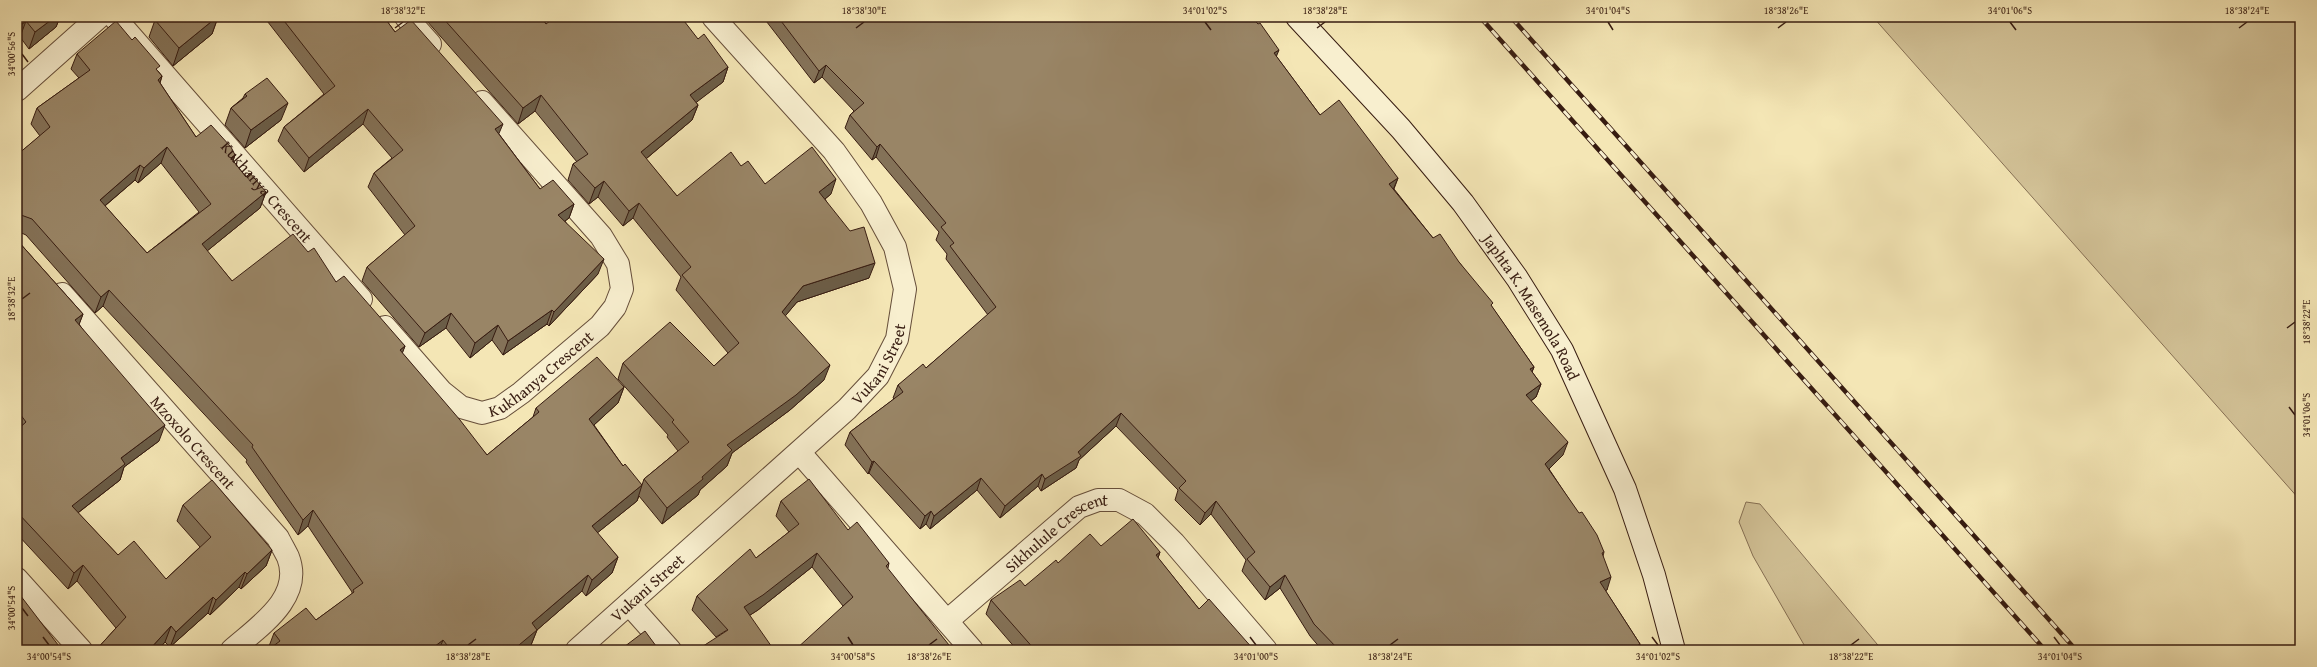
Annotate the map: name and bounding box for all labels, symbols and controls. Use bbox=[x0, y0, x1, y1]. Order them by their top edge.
text: 18°38'32"E bbox=[381, 3, 425, 18]
text: 18°38'30"E bbox=[842, 3, 886, 18]
text: 34°01'02"S bbox=[1183, 3, 1227, 18]
text: 18°38'28"E bbox=[1303, 3, 1347, 18]
text: 34°01'04"S bbox=[1586, 3, 1630, 18]
text: 18°38'26"E bbox=[1764, 3, 1808, 18]
text: 34°01'06"S bbox=[1988, 3, 2032, 18]
text: 18°38'24"E bbox=[2225, 3, 2269, 18]
text: 34°00'56"S bbox=[4, 32, 19, 76]
street label: Kukhanya Crescent bbox=[215, 135, 319, 248]
street label: Japhta K. Masemola Road bbox=[1476, 227, 1586, 384]
text: 18°38'32"E bbox=[4, 277, 19, 321]
text: 18°38'22"E bbox=[2299, 300, 2314, 344]
street label: Vukani Street bbox=[845, 322, 911, 410]
street label: Kukhanya Crescent bbox=[486, 324, 599, 423]
street label: Mzoxolo Crescent bbox=[145, 390, 242, 495]
text: 34°01'06"S bbox=[2299, 393, 2314, 437]
street label: Sikhulule Crescent bbox=[999, 487, 1108, 578]
street label: Vukani Street bbox=[605, 547, 690, 627]
text: 34°00'54"S bbox=[4, 586, 19, 630]
text: 34°00'54"S bbox=[27, 649, 71, 664]
text: 18°38'28"E bbox=[446, 649, 490, 664]
text: 34°00'58"S bbox=[831, 649, 875, 664]
text: 18°38'26"E bbox=[907, 649, 951, 664]
text: 34°01'00"S bbox=[1234, 649, 1278, 664]
text: 18°38'24"E bbox=[1368, 649, 1412, 664]
text: 34°01'02"S bbox=[1636, 649, 1680, 664]
text: 18°38'22"E bbox=[1829, 649, 1873, 664]
text: 34°01'04"S bbox=[2038, 649, 2082, 664]

